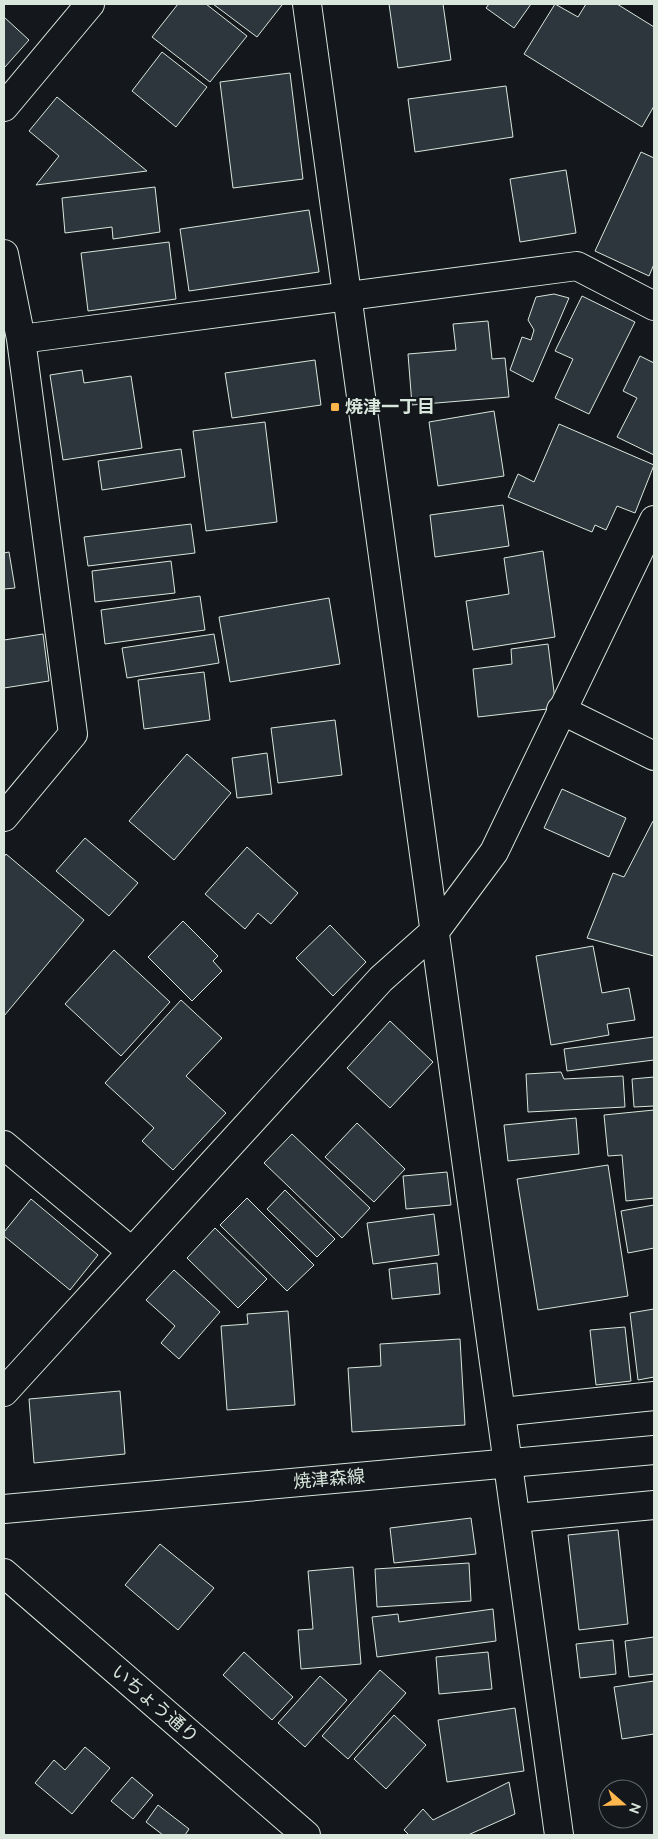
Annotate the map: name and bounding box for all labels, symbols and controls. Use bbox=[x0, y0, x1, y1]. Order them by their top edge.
place label: 焼津一丁目 bbox=[345, 396, 435, 416]
marker: 焼津一丁目 bbox=[329, 401, 341, 413]
street label: 焼津森線 bbox=[292, 1465, 366, 1491]
street label: いちょう通り bbox=[108, 1660, 203, 1746]
north arrow bbox=[598, 1779, 648, 1829]
text: N bbox=[626, 1801, 645, 1816]

